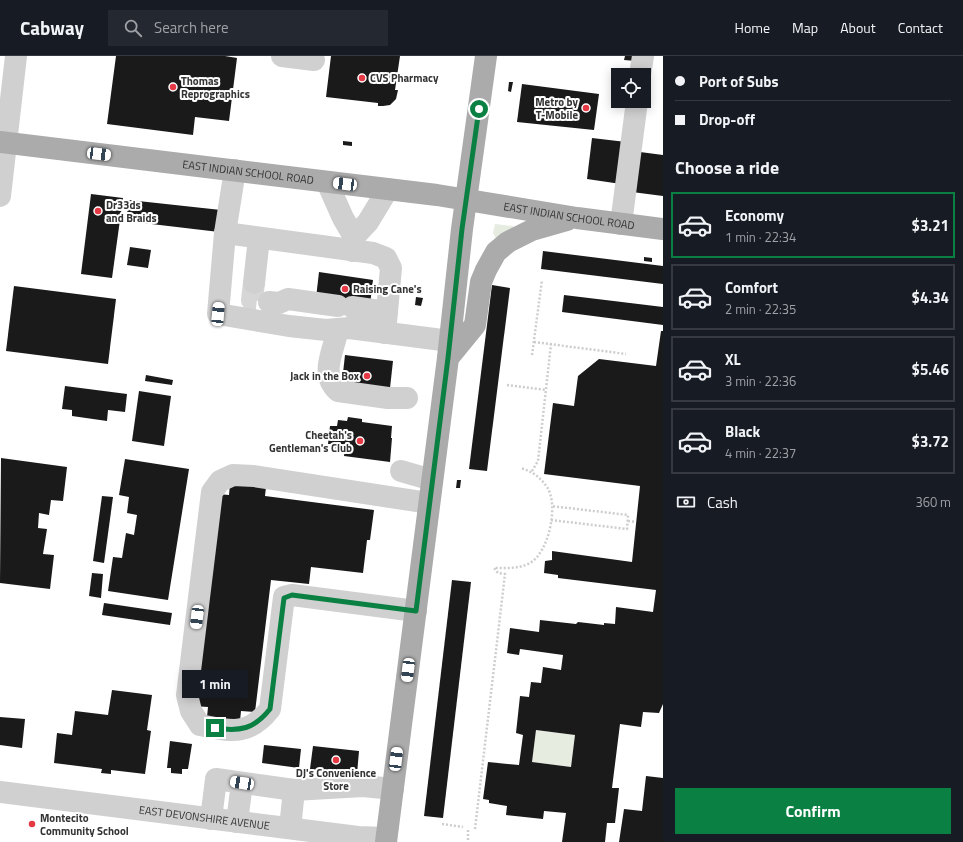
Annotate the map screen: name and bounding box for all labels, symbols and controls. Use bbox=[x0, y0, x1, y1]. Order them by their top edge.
search box bbox=[108, 10, 388, 46]
text: Cabway bbox=[20, 13, 84, 42]
text: Search here bbox=[154, 16, 229, 39]
icon: search bbox=[122, 17, 144, 39]
text: Home bbox=[735, 17, 770, 38]
text: Map bbox=[792, 17, 818, 38]
text: About bbox=[840, 17, 876, 38]
text: Contact bbox=[898, 17, 943, 38]
map controls bbox=[611, 68, 651, 108]
button: locate bbox=[611, 68, 651, 108]
place label: CVS Pharmacy bbox=[370, 70, 439, 86]
text: Port of Subs bbox=[699, 70, 779, 93]
place label: Thomas Reprographics bbox=[181, 73, 250, 102]
marker: CVS Pharmacy bbox=[357, 73, 367, 83]
marker: Thomas Reprographics bbox=[168, 82, 178, 92]
place label: Metro by T-Mobile bbox=[535, 94, 578, 123]
route start bbox=[470, 100, 488, 118]
marker: Metro by T-Mobile bbox=[581, 103, 591, 113]
text: Drop-off bbox=[699, 108, 755, 131]
car bbox=[86, 147, 112, 161]
text: Choose a ride bbox=[675, 154, 779, 181]
street label: EAST INDIAN SCHOOL ROAD bbox=[182, 156, 315, 188]
car bbox=[332, 177, 358, 191]
place label: Dr33ds and Braids bbox=[106, 197, 157, 226]
street label: EAST INDIAN SCHOOL ROAD bbox=[502, 198, 636, 233]
text: Economy bbox=[725, 204, 784, 227]
marker: Dr33ds and Braids bbox=[93, 206, 103, 216]
icon: car bbox=[677, 207, 713, 243]
text: $3.21 bbox=[912, 214, 949, 237]
text: 1 min · 22:34 bbox=[725, 227, 796, 247]
text: Comfort bbox=[725, 276, 778, 299]
icon: car bbox=[677, 279, 713, 315]
place label: Raising Cane's bbox=[353, 281, 422, 297]
marker: Raising Cane's bbox=[340, 284, 350, 294]
text: $4.34 bbox=[912, 286, 949, 309]
text: 2 min · 22:35 bbox=[725, 299, 796, 319]
car bbox=[211, 302, 225, 326]
text: XL bbox=[725, 348, 741, 371]
icon: car bbox=[677, 351, 713, 387]
text: $5.46 bbox=[912, 358, 949, 381]
place label: Jack in the Box bbox=[290, 368, 360, 384]
marker: Jack in the Box bbox=[362, 371, 372, 381]
text: 3 min · 22:36 bbox=[725, 371, 796, 391]
text: Black bbox=[725, 420, 760, 443]
icon: car bbox=[677, 423, 713, 459]
place label: Cheetah's Gentleman's Club bbox=[269, 427, 352, 456]
text: $3.72 bbox=[912, 430, 949, 453]
marker: Cheetah's Gentleman's Club bbox=[355, 436, 365, 446]
text: 4 min · 22:37 bbox=[725, 443, 796, 463]
icon: cash bbox=[675, 491, 697, 513]
text: Cash bbox=[707, 491, 738, 514]
text: 360 m bbox=[915, 492, 951, 512]
car bbox=[190, 604, 204, 630]
car bbox=[401, 657, 415, 683]
callout: 1 min bbox=[182, 670, 248, 698]
text: 1 min bbox=[199, 674, 231, 694]
route end bbox=[206, 719, 224, 737]
car bbox=[389, 746, 403, 772]
marker: DJ's Convenience Store bbox=[331, 755, 341, 765]
place label: DJ's Convenience Store bbox=[296, 765, 377, 794]
car bbox=[229, 775, 255, 791]
button: Confirm bbox=[675, 788, 951, 834]
street label: EAST DEVONSHIRE AVENUE bbox=[138, 802, 271, 834]
place label: Montecito Community School bbox=[40, 810, 129, 839]
marker: Montecito Community School bbox=[27, 819, 37, 829]

